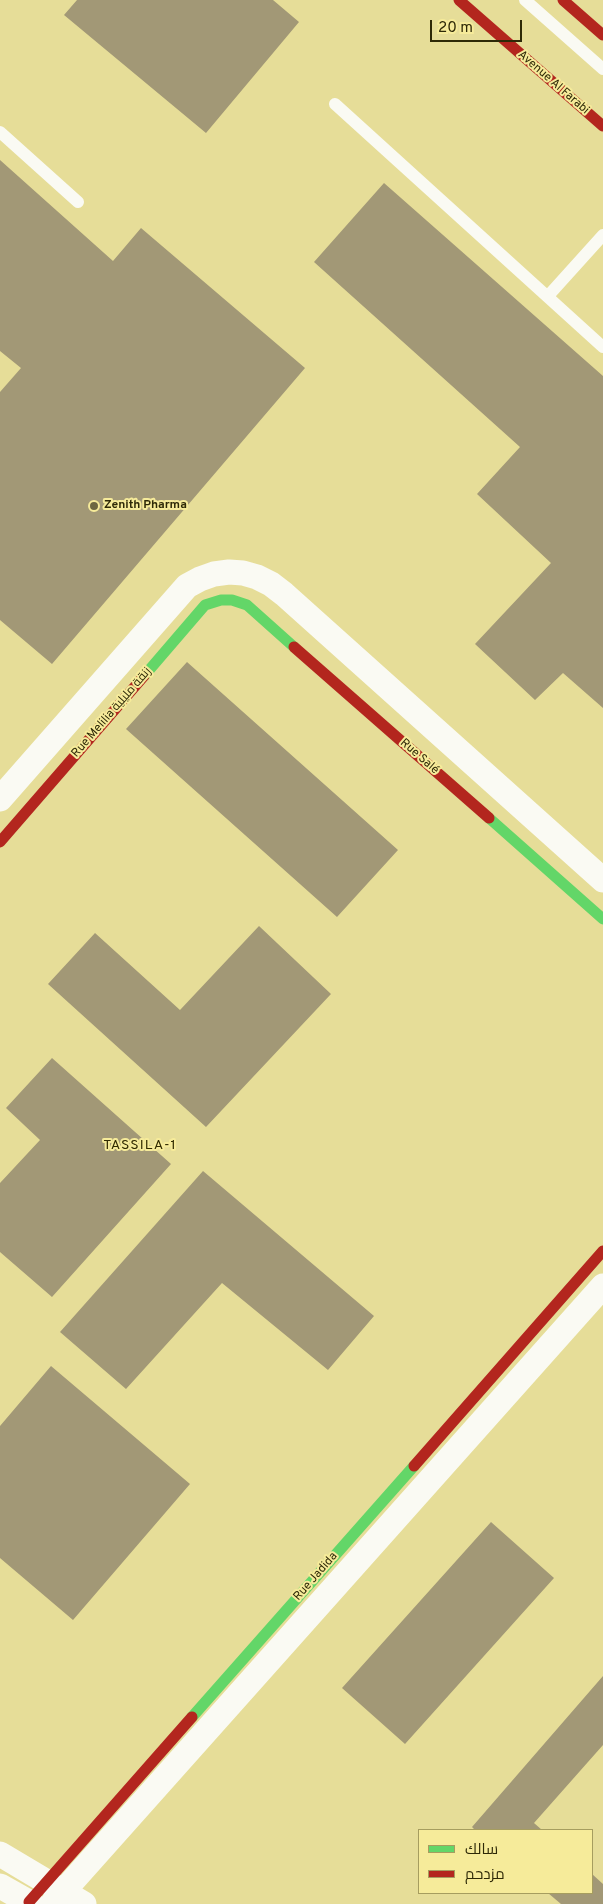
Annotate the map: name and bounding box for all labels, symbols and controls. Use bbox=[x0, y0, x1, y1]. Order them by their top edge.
scale bar bbox=[433, 10, 526, 42]
text: 20 m bbox=[438, 19, 473, 38]
street label: Avenue Al Farabi bbox=[514, 48, 592, 118]
place label: Zenith Pharma bbox=[104, 499, 187, 513]
marker: Zenith Pharma bbox=[88, 500, 100, 512]
street label: Rue Melilia زنقة مليلية bbox=[69, 665, 155, 761]
street label: Rue Salé bbox=[397, 736, 441, 778]
district label: TASSILA-1 bbox=[102, 1138, 178, 1154]
street label: Rue Jadida bbox=[291, 1550, 341, 1604]
legend bbox=[418, 1829, 593, 1894]
text: سالك bbox=[465, 1841, 498, 1860]
text: مزدحم bbox=[465, 1866, 505, 1885]

